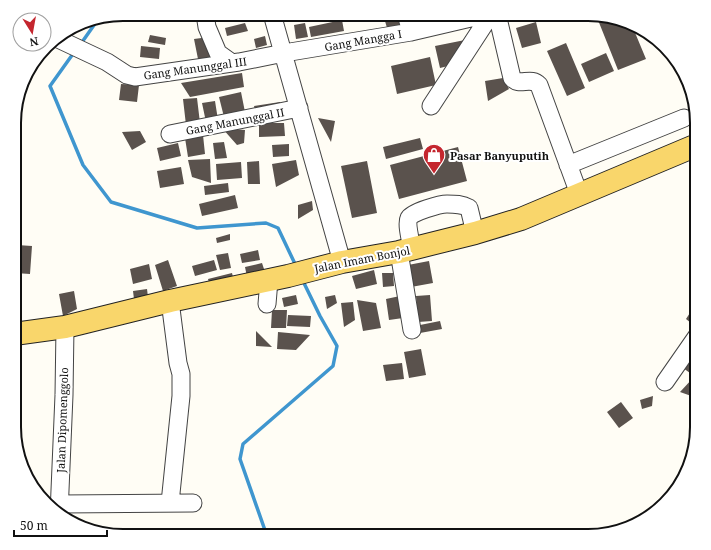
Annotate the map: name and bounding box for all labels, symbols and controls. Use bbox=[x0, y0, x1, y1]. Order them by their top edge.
north arrow bbox=[12, 12, 52, 52]
street label: Gang Mangga I bbox=[323, 26, 403, 54]
text: N bbox=[28, 34, 40, 51]
street label: Gang Manunggal III bbox=[142, 53, 248, 83]
street label: Gang Manunggal II bbox=[184, 104, 286, 138]
shop icon: Pasar Banyuputih bbox=[421, 142, 447, 175]
place label: Pasar Banyuputih bbox=[450, 148, 550, 163]
street label: Jalan Imam Bonjol bbox=[312, 242, 412, 276]
street label: Jalan Dipomenggolo bbox=[53, 367, 71, 474]
scale bar bbox=[14, 512, 107, 538]
text: 50 m bbox=[20, 517, 48, 534]

